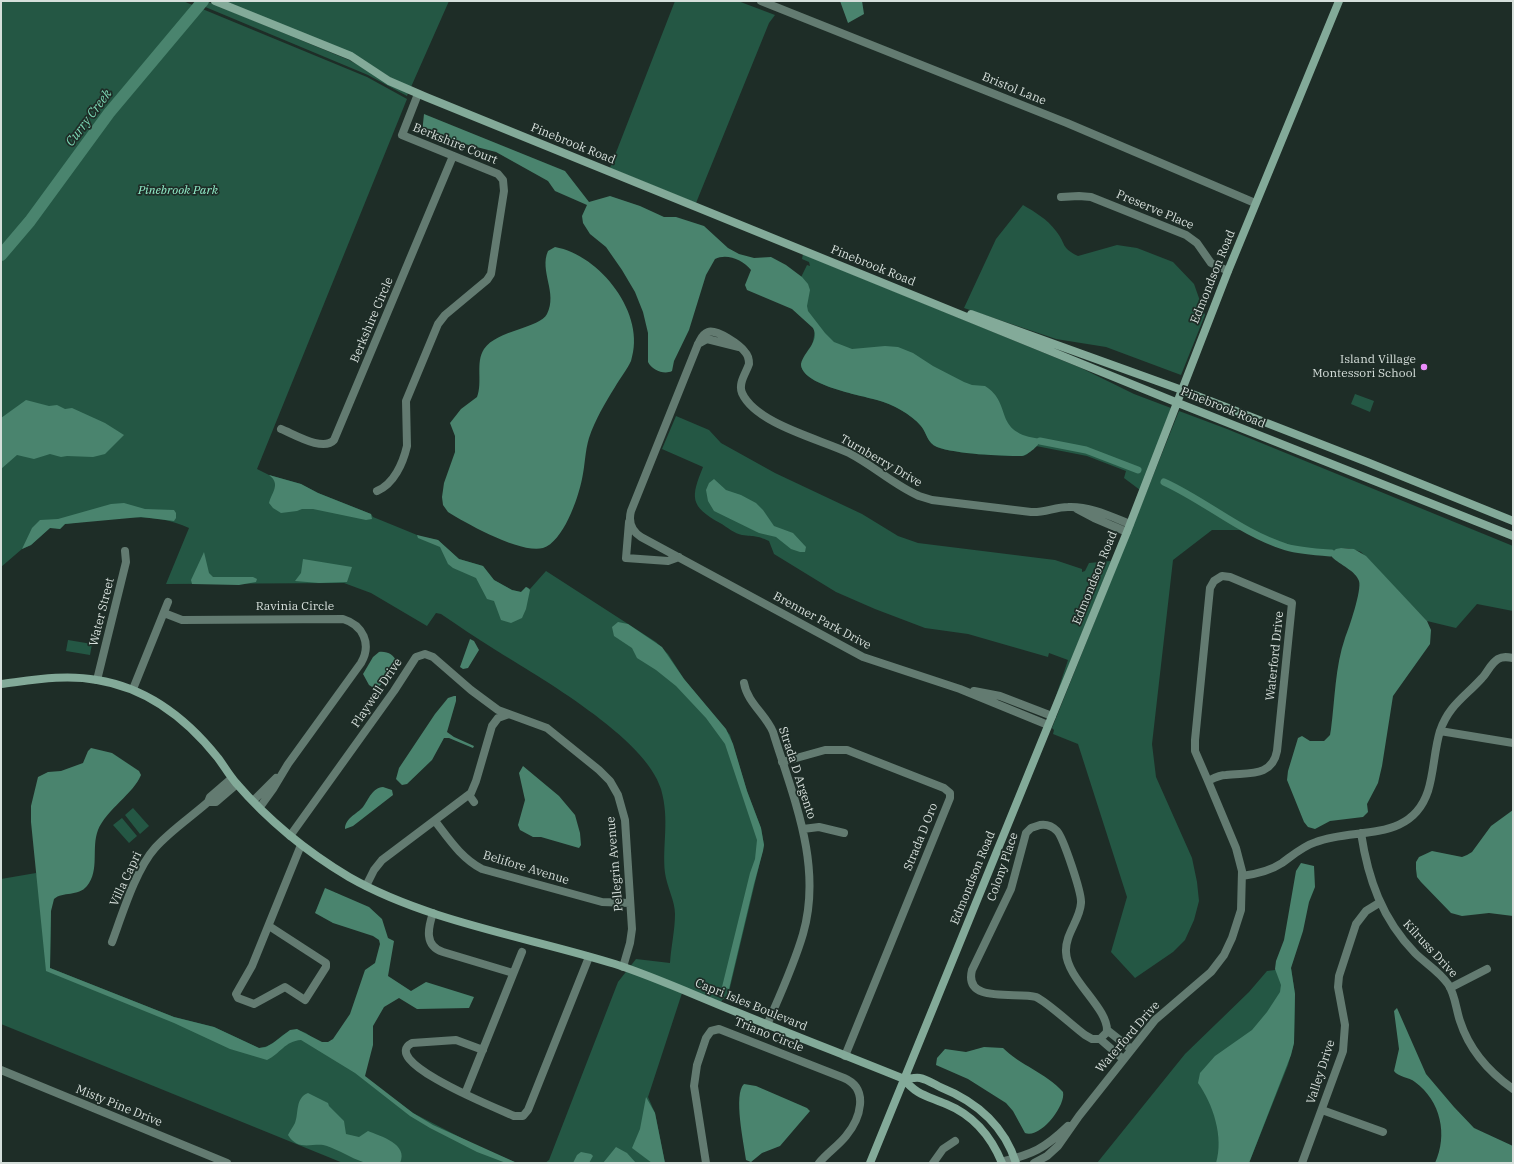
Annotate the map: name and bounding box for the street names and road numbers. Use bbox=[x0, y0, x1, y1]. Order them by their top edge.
street label: Bristol Lane bbox=[980, 70, 1048, 108]
street label: Berkshire Court bbox=[411, 120, 499, 168]
street label: Pinebrook Road bbox=[529, 120, 617, 168]
street label: Preserve Place bbox=[1114, 187, 1196, 233]
street label: Edmondson Road bbox=[1188, 228, 1238, 326]
street label: Pinebrook Road bbox=[829, 242, 917, 290]
street label: Berkshire Circle bbox=[347, 275, 397, 365]
street label: Pinebrook Road bbox=[1179, 384, 1267, 432]
street label: Turnberry Drive bbox=[837, 432, 925, 490]
street label: Edmondson Road bbox=[1070, 529, 1120, 627]
street label: Water Street bbox=[87, 576, 117, 648]
street label: Brenner Park Drive bbox=[771, 589, 873, 653]
street label: Ravinia Circle bbox=[256, 600, 334, 614]
street label: Waterford Drive bbox=[1263, 611, 1287, 701]
street label: Playwell Drive bbox=[349, 656, 405, 730]
street label: Strada D Argento bbox=[775, 725, 819, 821]
street label: Strada D Oro bbox=[901, 801, 941, 873]
street label: Pellegrin Avenue bbox=[604, 816, 626, 912]
street label: Edmondson Road bbox=[948, 829, 998, 927]
street label: Colony Place bbox=[985, 831, 1021, 903]
street label: Belifore Avenue bbox=[481, 848, 571, 888]
street label: Villa Capri bbox=[107, 849, 145, 909]
street label: Kilruss Drive bbox=[1400, 917, 1460, 981]
street label: Capri Isles Boulevard bbox=[693, 976, 809, 1034]
street label: Waterford Drive bbox=[1093, 998, 1163, 1076]
street label: Triano Circle bbox=[732, 1015, 806, 1055]
street label: Valley Drive bbox=[1304, 1038, 1338, 1106]
street label: Misty Pine Drive bbox=[74, 1082, 164, 1130]

